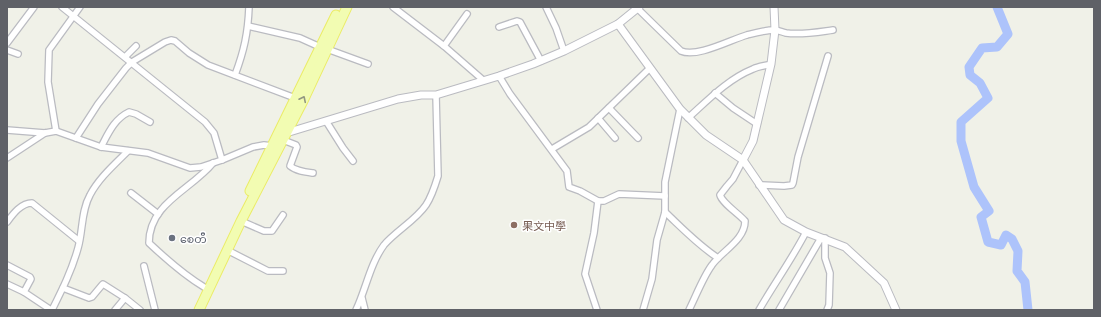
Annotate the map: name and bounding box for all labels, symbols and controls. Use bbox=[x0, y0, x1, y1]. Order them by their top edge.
one-way arrow bbox=[298, 96, 306, 104]
place label: 果文中學 bbox=[522, 219, 566, 232]
marker: 果文中學 bbox=[509, 220, 519, 230]
place label: စေတီ bbox=[180, 232, 207, 245]
marker: စေတီ bbox=[167, 233, 177, 243]

